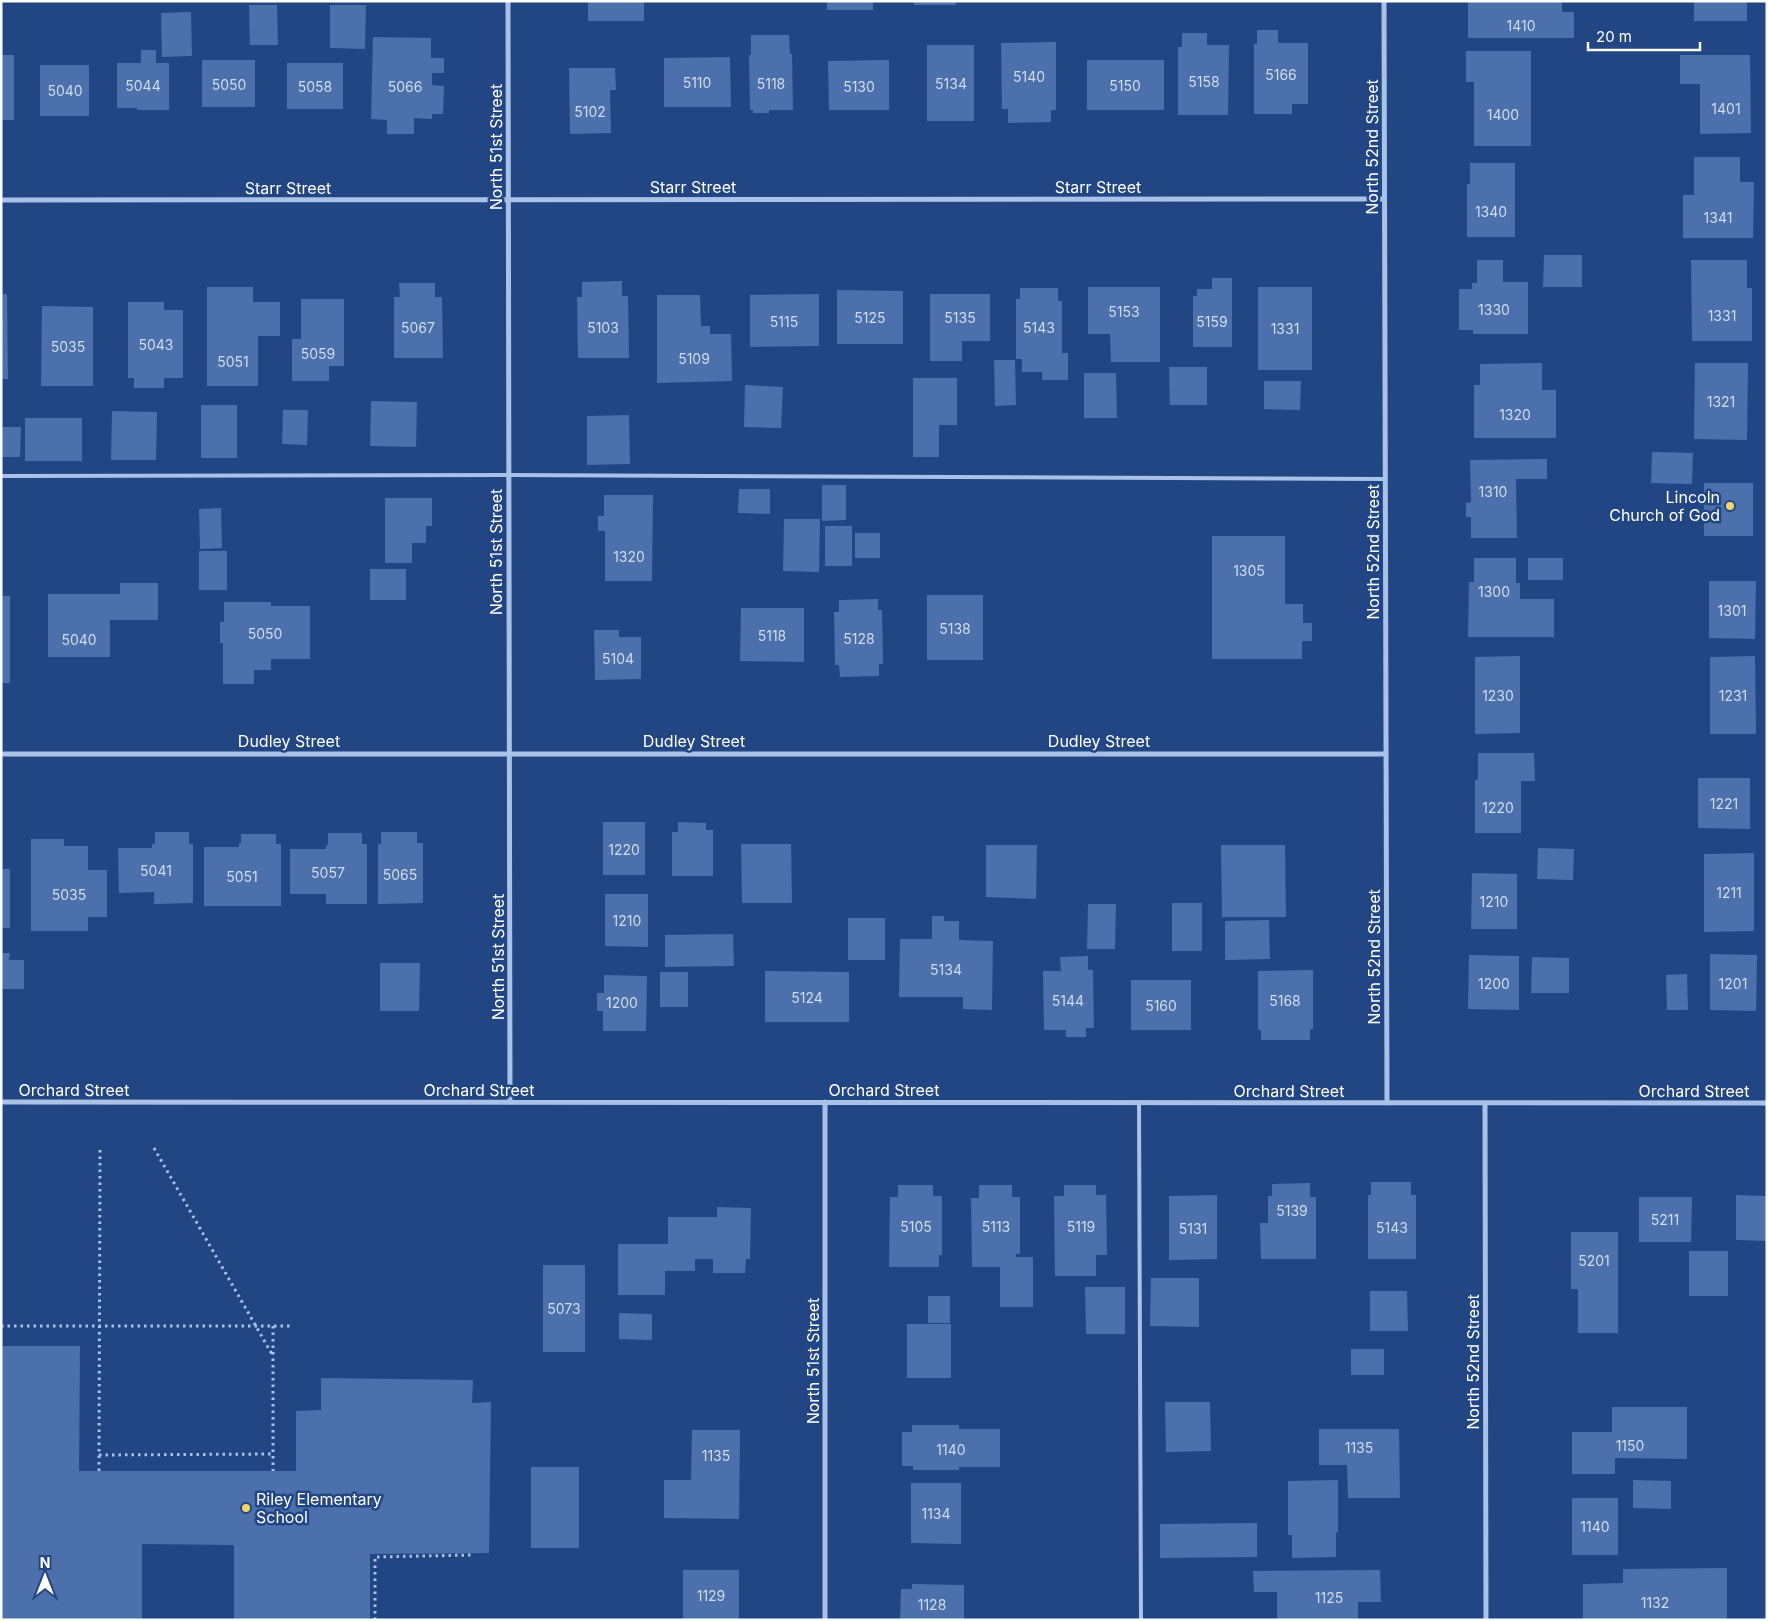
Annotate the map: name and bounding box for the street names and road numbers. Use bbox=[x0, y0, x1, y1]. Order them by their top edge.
street label: North 52nd Street bbox=[1362, 79, 1382, 215]
street label: North 51st Street bbox=[486, 84, 506, 210]
street label: Starr Street bbox=[650, 177, 736, 197]
street label: Starr Street bbox=[1055, 177, 1141, 197]
street label: Starr Street bbox=[245, 178, 331, 198]
street label: North 52nd Street bbox=[1363, 484, 1383, 620]
street label: North 51st Street bbox=[486, 489, 506, 615]
street label: Dudley Street bbox=[238, 731, 340, 751]
street label: Dudley Street bbox=[643, 731, 745, 751]
street label: Dudley Street bbox=[1048, 731, 1150, 751]
street label: North 52nd Street bbox=[1364, 889, 1384, 1025]
street label: North 51st Street bbox=[488, 894, 508, 1020]
street label: Orchard Street bbox=[19, 1080, 129, 1100]
street label: Orchard Street bbox=[424, 1080, 534, 1100]
street label: Orchard Street bbox=[829, 1080, 939, 1100]
street label: Orchard Street bbox=[1234, 1081, 1344, 1101]
street label: Orchard Street bbox=[1639, 1081, 1749, 1101]
street label: North 52nd Street bbox=[1463, 1294, 1483, 1430]
street label: North 51st Street bbox=[803, 1298, 823, 1424]

